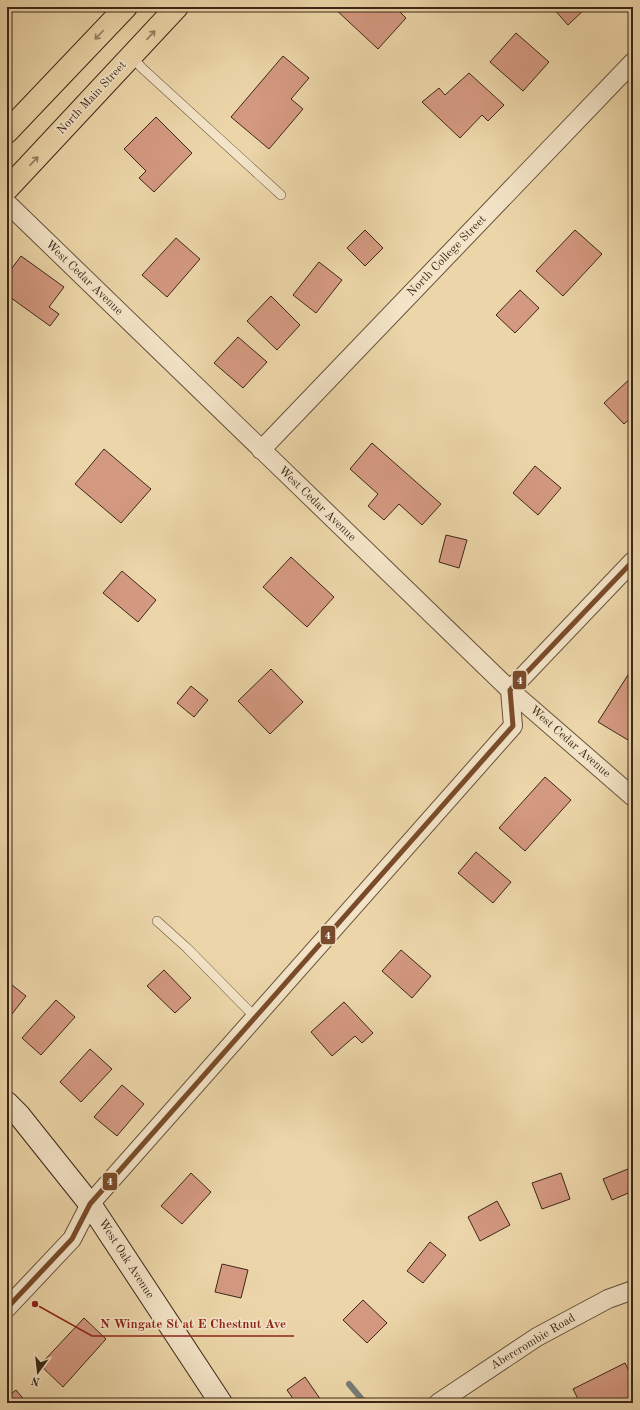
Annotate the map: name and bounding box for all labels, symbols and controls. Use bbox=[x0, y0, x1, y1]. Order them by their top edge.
one-way arrow bbox=[94, 30, 104, 40]
one-way arrow bbox=[146, 30, 156, 40]
street label: North Main Street bbox=[55, 59, 129, 137]
one-way arrow bbox=[29, 156, 38, 166]
street label: North College Street bbox=[405, 213, 489, 299]
street label: West Cedar Avenue bbox=[43, 238, 125, 318]
street label: West Cedar Avenue bbox=[276, 464, 358, 544]
line badge: 4 bbox=[512, 670, 527, 690]
text: 4 bbox=[517, 676, 523, 687]
street label: West Cedar Avenue bbox=[528, 704, 613, 780]
line badge: 4 bbox=[320, 925, 336, 945]
text: 4 bbox=[325, 931, 331, 942]
line badge: 4 bbox=[102, 1172, 118, 1191]
text: 4 bbox=[107, 1177, 113, 1188]
street label: West Oak Avenue bbox=[96, 1217, 156, 1301]
callout: N Wingate St at E Chestnut Ave bbox=[92, 1311, 294, 1336]
street label: Abercrombie Road bbox=[489, 1312, 577, 1372]
text: N Wingate St at E Chestnut Ave bbox=[100, 1318, 286, 1331]
north arrow bbox=[18, 1352, 58, 1392]
text: N bbox=[30, 1374, 41, 1387]

